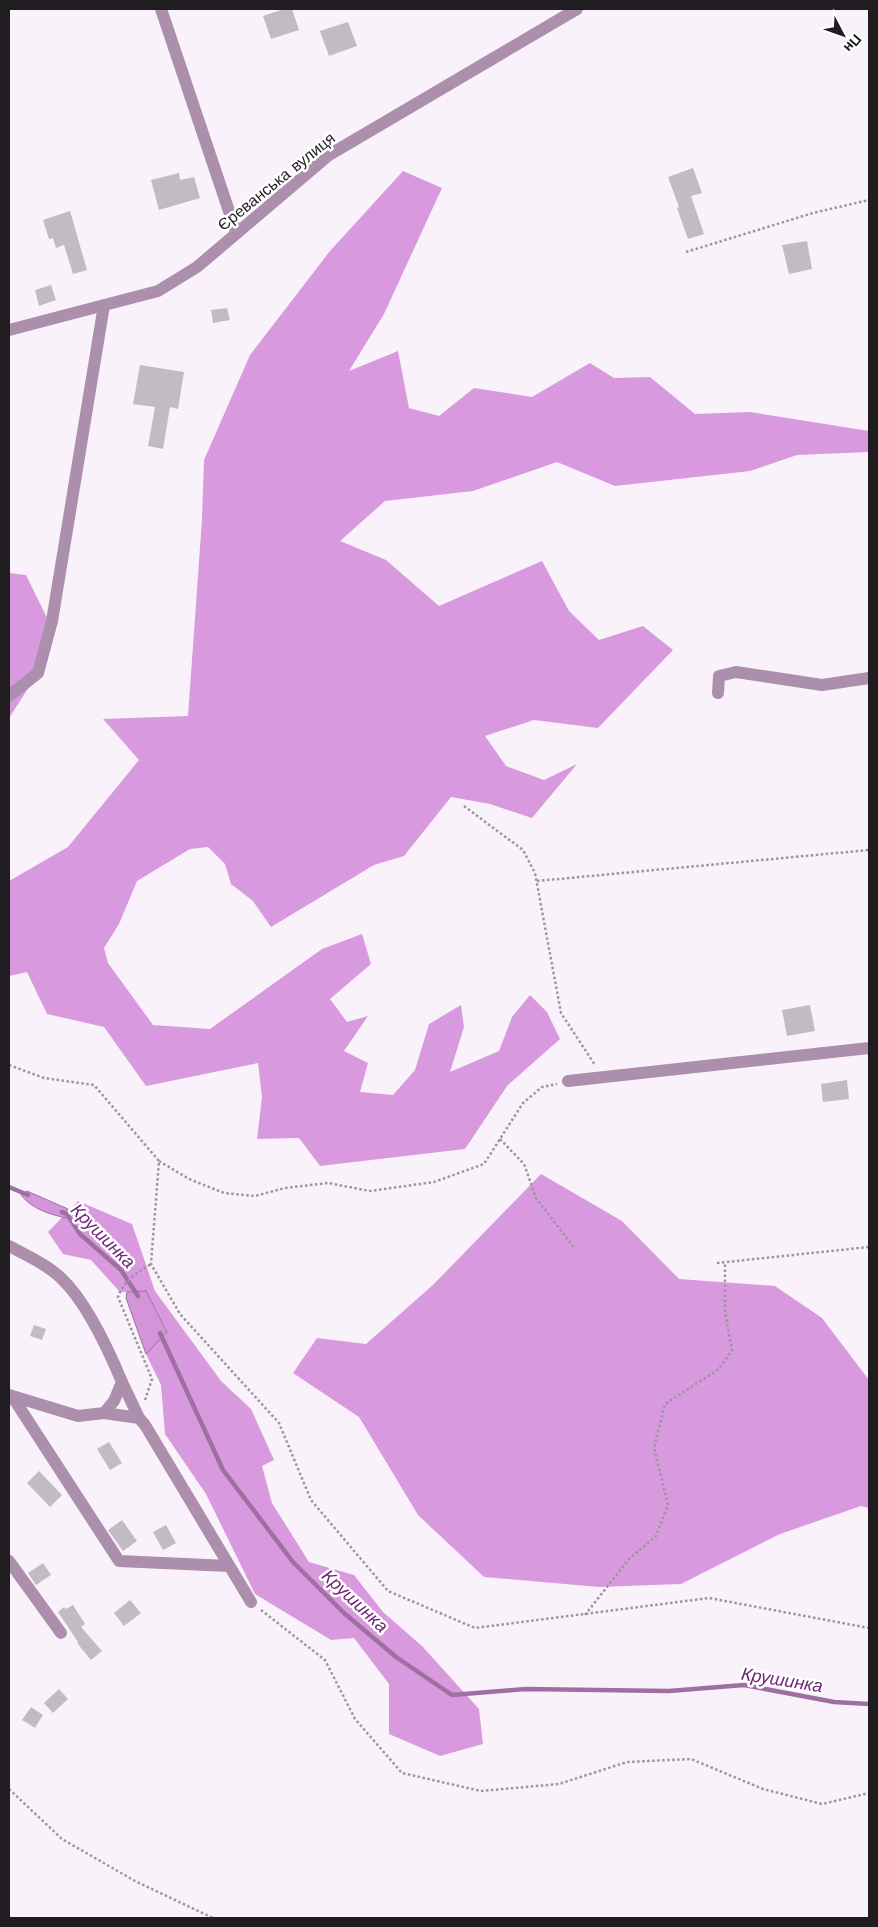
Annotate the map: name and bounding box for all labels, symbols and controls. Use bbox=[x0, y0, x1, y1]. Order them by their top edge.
north arrow bbox=[818, 10, 868, 60]
text: Пн bbox=[841, 31, 865, 56]
street label: Єреванська вулиця bbox=[214, 128, 339, 234]
water label: Крушинка bbox=[67, 1199, 140, 1272]
water label: Крушинка bbox=[318, 1565, 393, 1636]
water label: Крушинка bbox=[740, 1663, 824, 1696]

